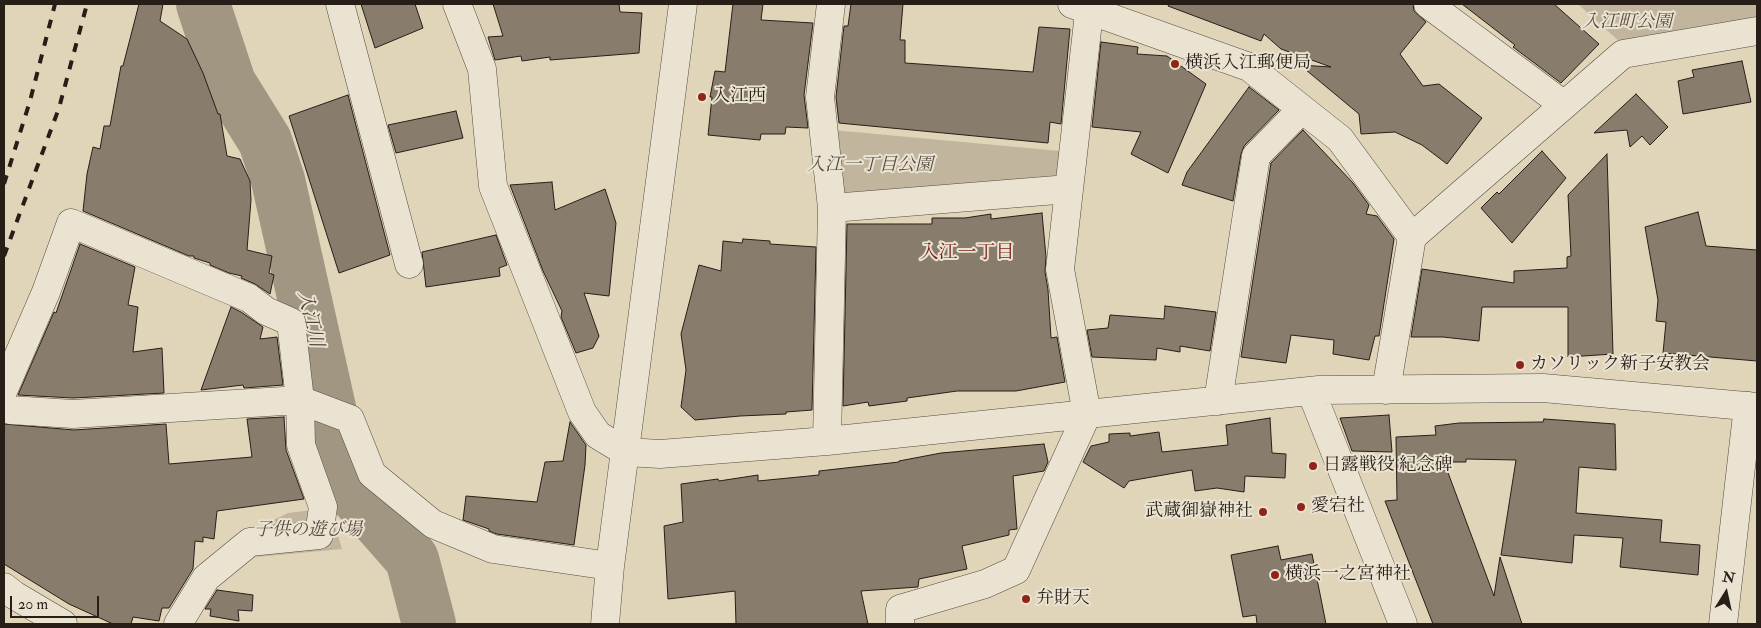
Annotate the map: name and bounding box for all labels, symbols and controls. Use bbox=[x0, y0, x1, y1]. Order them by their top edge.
park label: 入江町公園 bbox=[1582, 12, 1672, 34]
place label: 横浜入江郵便局 bbox=[1185, 53, 1311, 75]
marker: 横浜入江郵便局 bbox=[1169, 58, 1181, 70]
place label: 入江西 bbox=[712, 86, 766, 108]
marker: 入江西 bbox=[696, 91, 708, 103]
park label: 入江一丁目公園 bbox=[807, 155, 933, 177]
district label: 入江一丁目 bbox=[920, 243, 1014, 265]
water label: 入江川 bbox=[291, 289, 327, 349]
place label: カソリック新子安教会 bbox=[1530, 354, 1710, 376]
marker: カソリック新子安教会 bbox=[1514, 359, 1526, 371]
place label: 日露戦役 紀念碑 bbox=[1323, 455, 1453, 477]
marker: 日露戦役 紀念碑 bbox=[1307, 460, 1319, 472]
place label: 愛宕社 bbox=[1311, 496, 1365, 518]
place label: 武蔵御嶽神社 bbox=[1145, 501, 1253, 523]
marker: 愛宕社 bbox=[1295, 501, 1307, 513]
marker: 武蔵御嶽神社 bbox=[1257, 506, 1269, 518]
park label: 子供の遊び場 bbox=[254, 520, 362, 542]
place label: 横浜一之宮神社 bbox=[1285, 564, 1411, 586]
north arrow bbox=[1701, 568, 1751, 618]
text: N bbox=[1721, 568, 1736, 587]
marker: 横浜一之宮神社 bbox=[1269, 569, 1281, 581]
scale bar bbox=[12, 586, 101, 618]
place label: 弁財天 bbox=[1036, 588, 1090, 610]
marker: 弁財天 bbox=[1020, 593, 1032, 605]
text: 20 m bbox=[18, 595, 48, 614]

